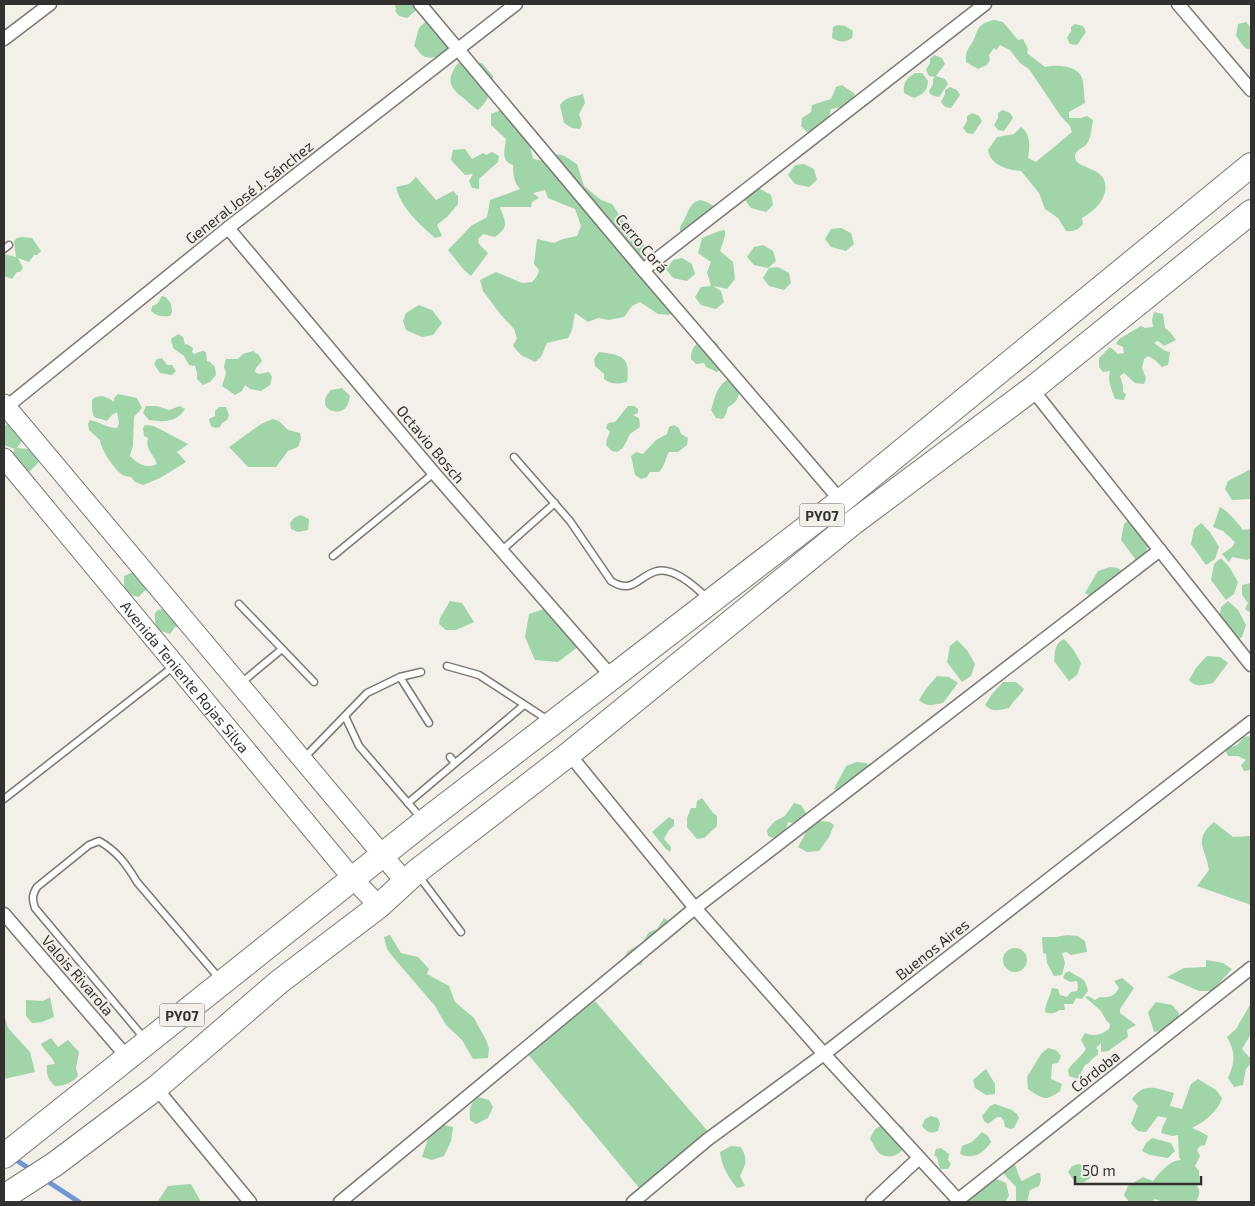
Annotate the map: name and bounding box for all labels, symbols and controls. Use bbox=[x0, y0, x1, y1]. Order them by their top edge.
street label: General José J. Sánchez bbox=[182, 137, 316, 247]
street label: Cerro Corá bbox=[612, 210, 672, 276]
street label: Octavio Bosch bbox=[393, 401, 469, 487]
road number: PY07 bbox=[800, 504, 844, 526]
street label: Avenida Teniente Rojas Silva bbox=[117, 597, 253, 756]
street label: Buenos Aires bbox=[892, 915, 972, 983]
street label: Valois Rivarola bbox=[38, 931, 118, 1019]
road number: PY07 bbox=[160, 1004, 204, 1026]
street label: Córdoba bbox=[1067, 1046, 1123, 1096]
scale bar bbox=[1075, 1154, 1201, 1186]
text: 50 m bbox=[1082, 1161, 1116, 1179]

